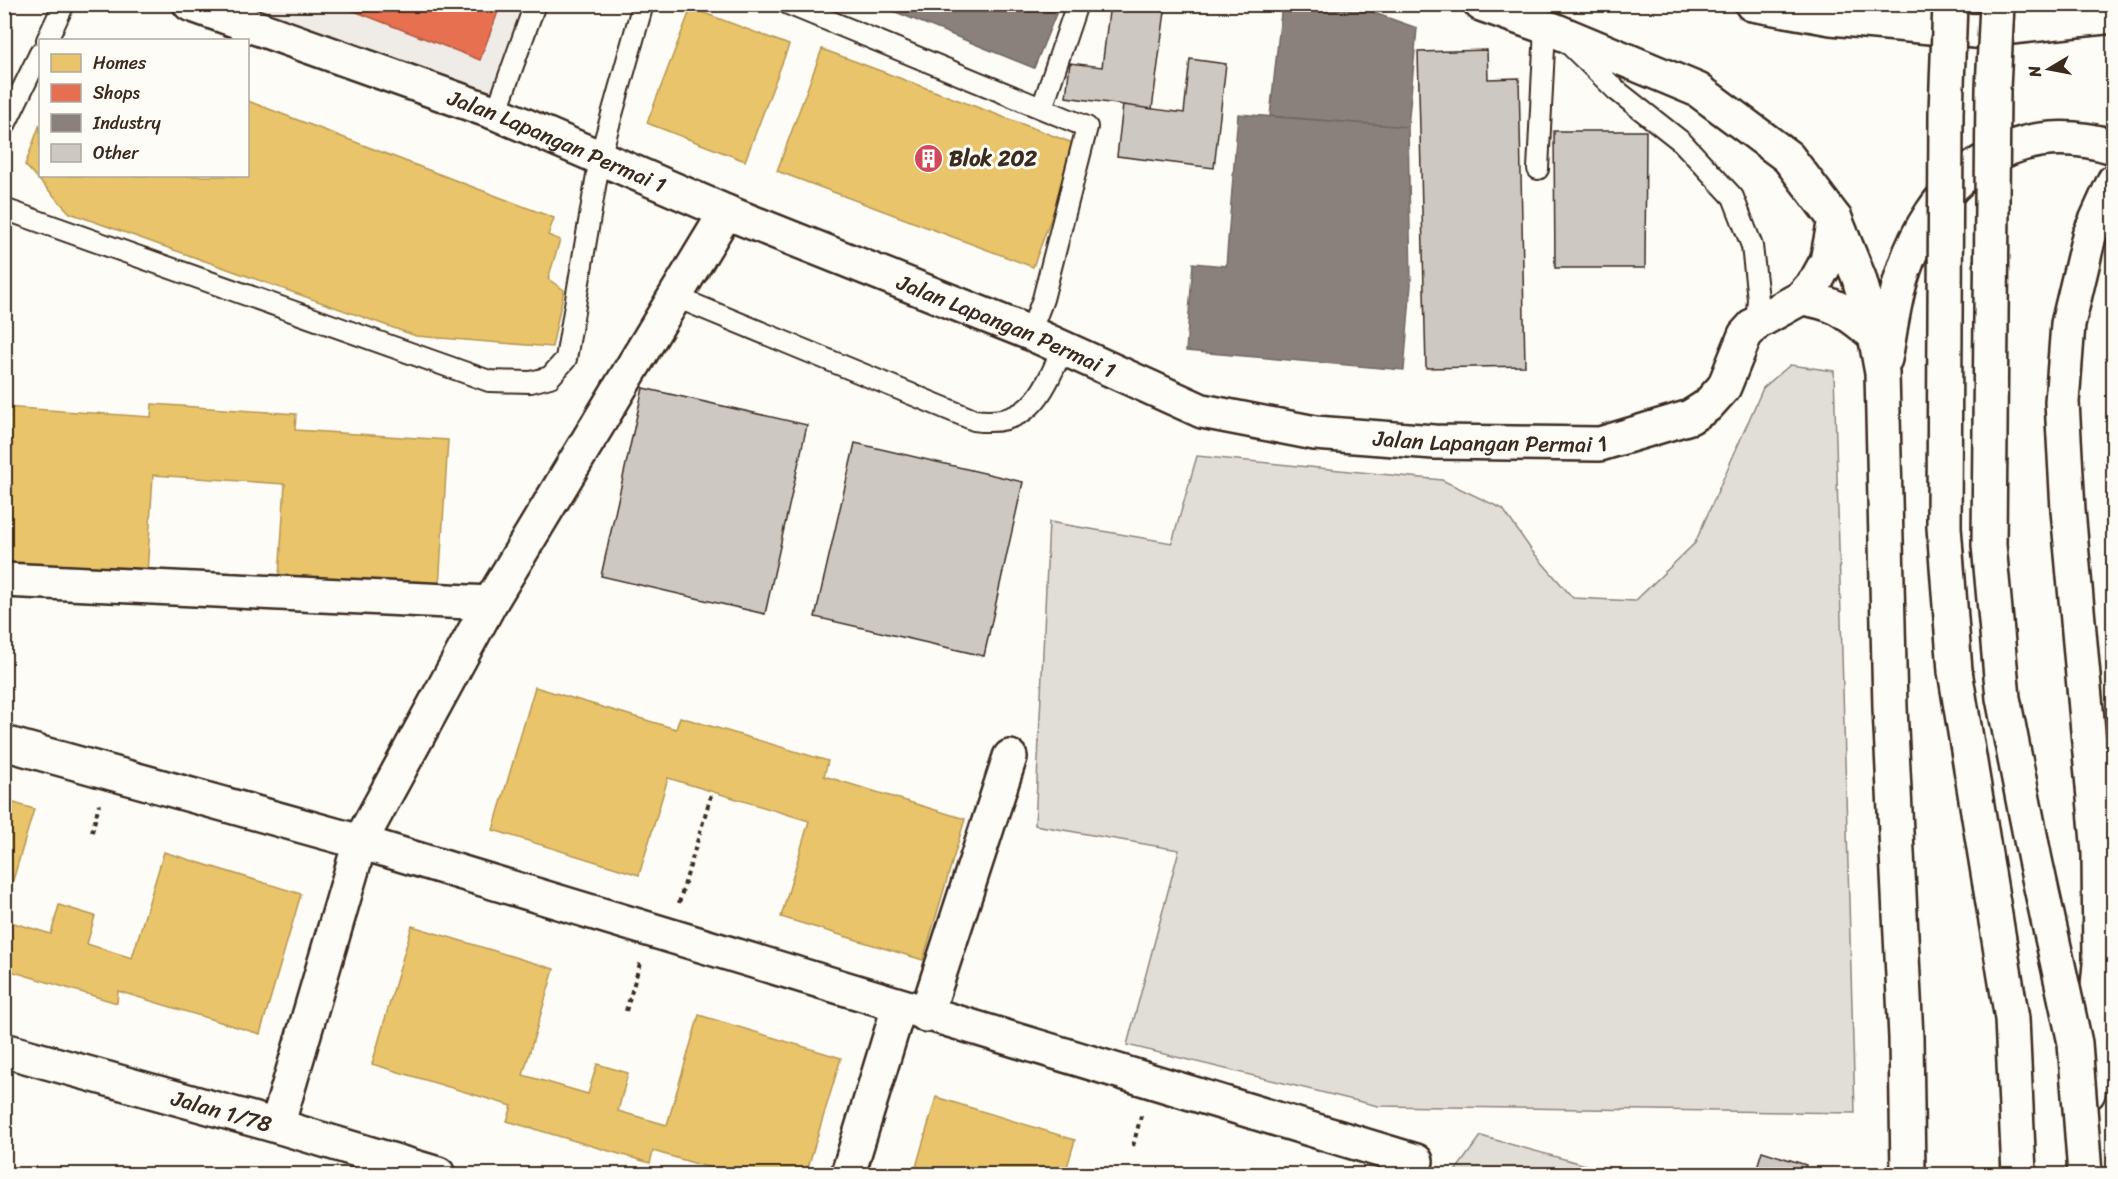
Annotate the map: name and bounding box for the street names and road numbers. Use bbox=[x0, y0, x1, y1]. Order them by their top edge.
street label: Jalan Lapangan Permai 1 bbox=[442, 78, 673, 204]
street label: Jalan Lapangan Permai 1 bbox=[890, 262, 1122, 389]
street label: Jalan Lapangan Permai 1 bbox=[1371, 418, 1613, 463]
street label: Jalan 1/78 bbox=[166, 1078, 276, 1143]

